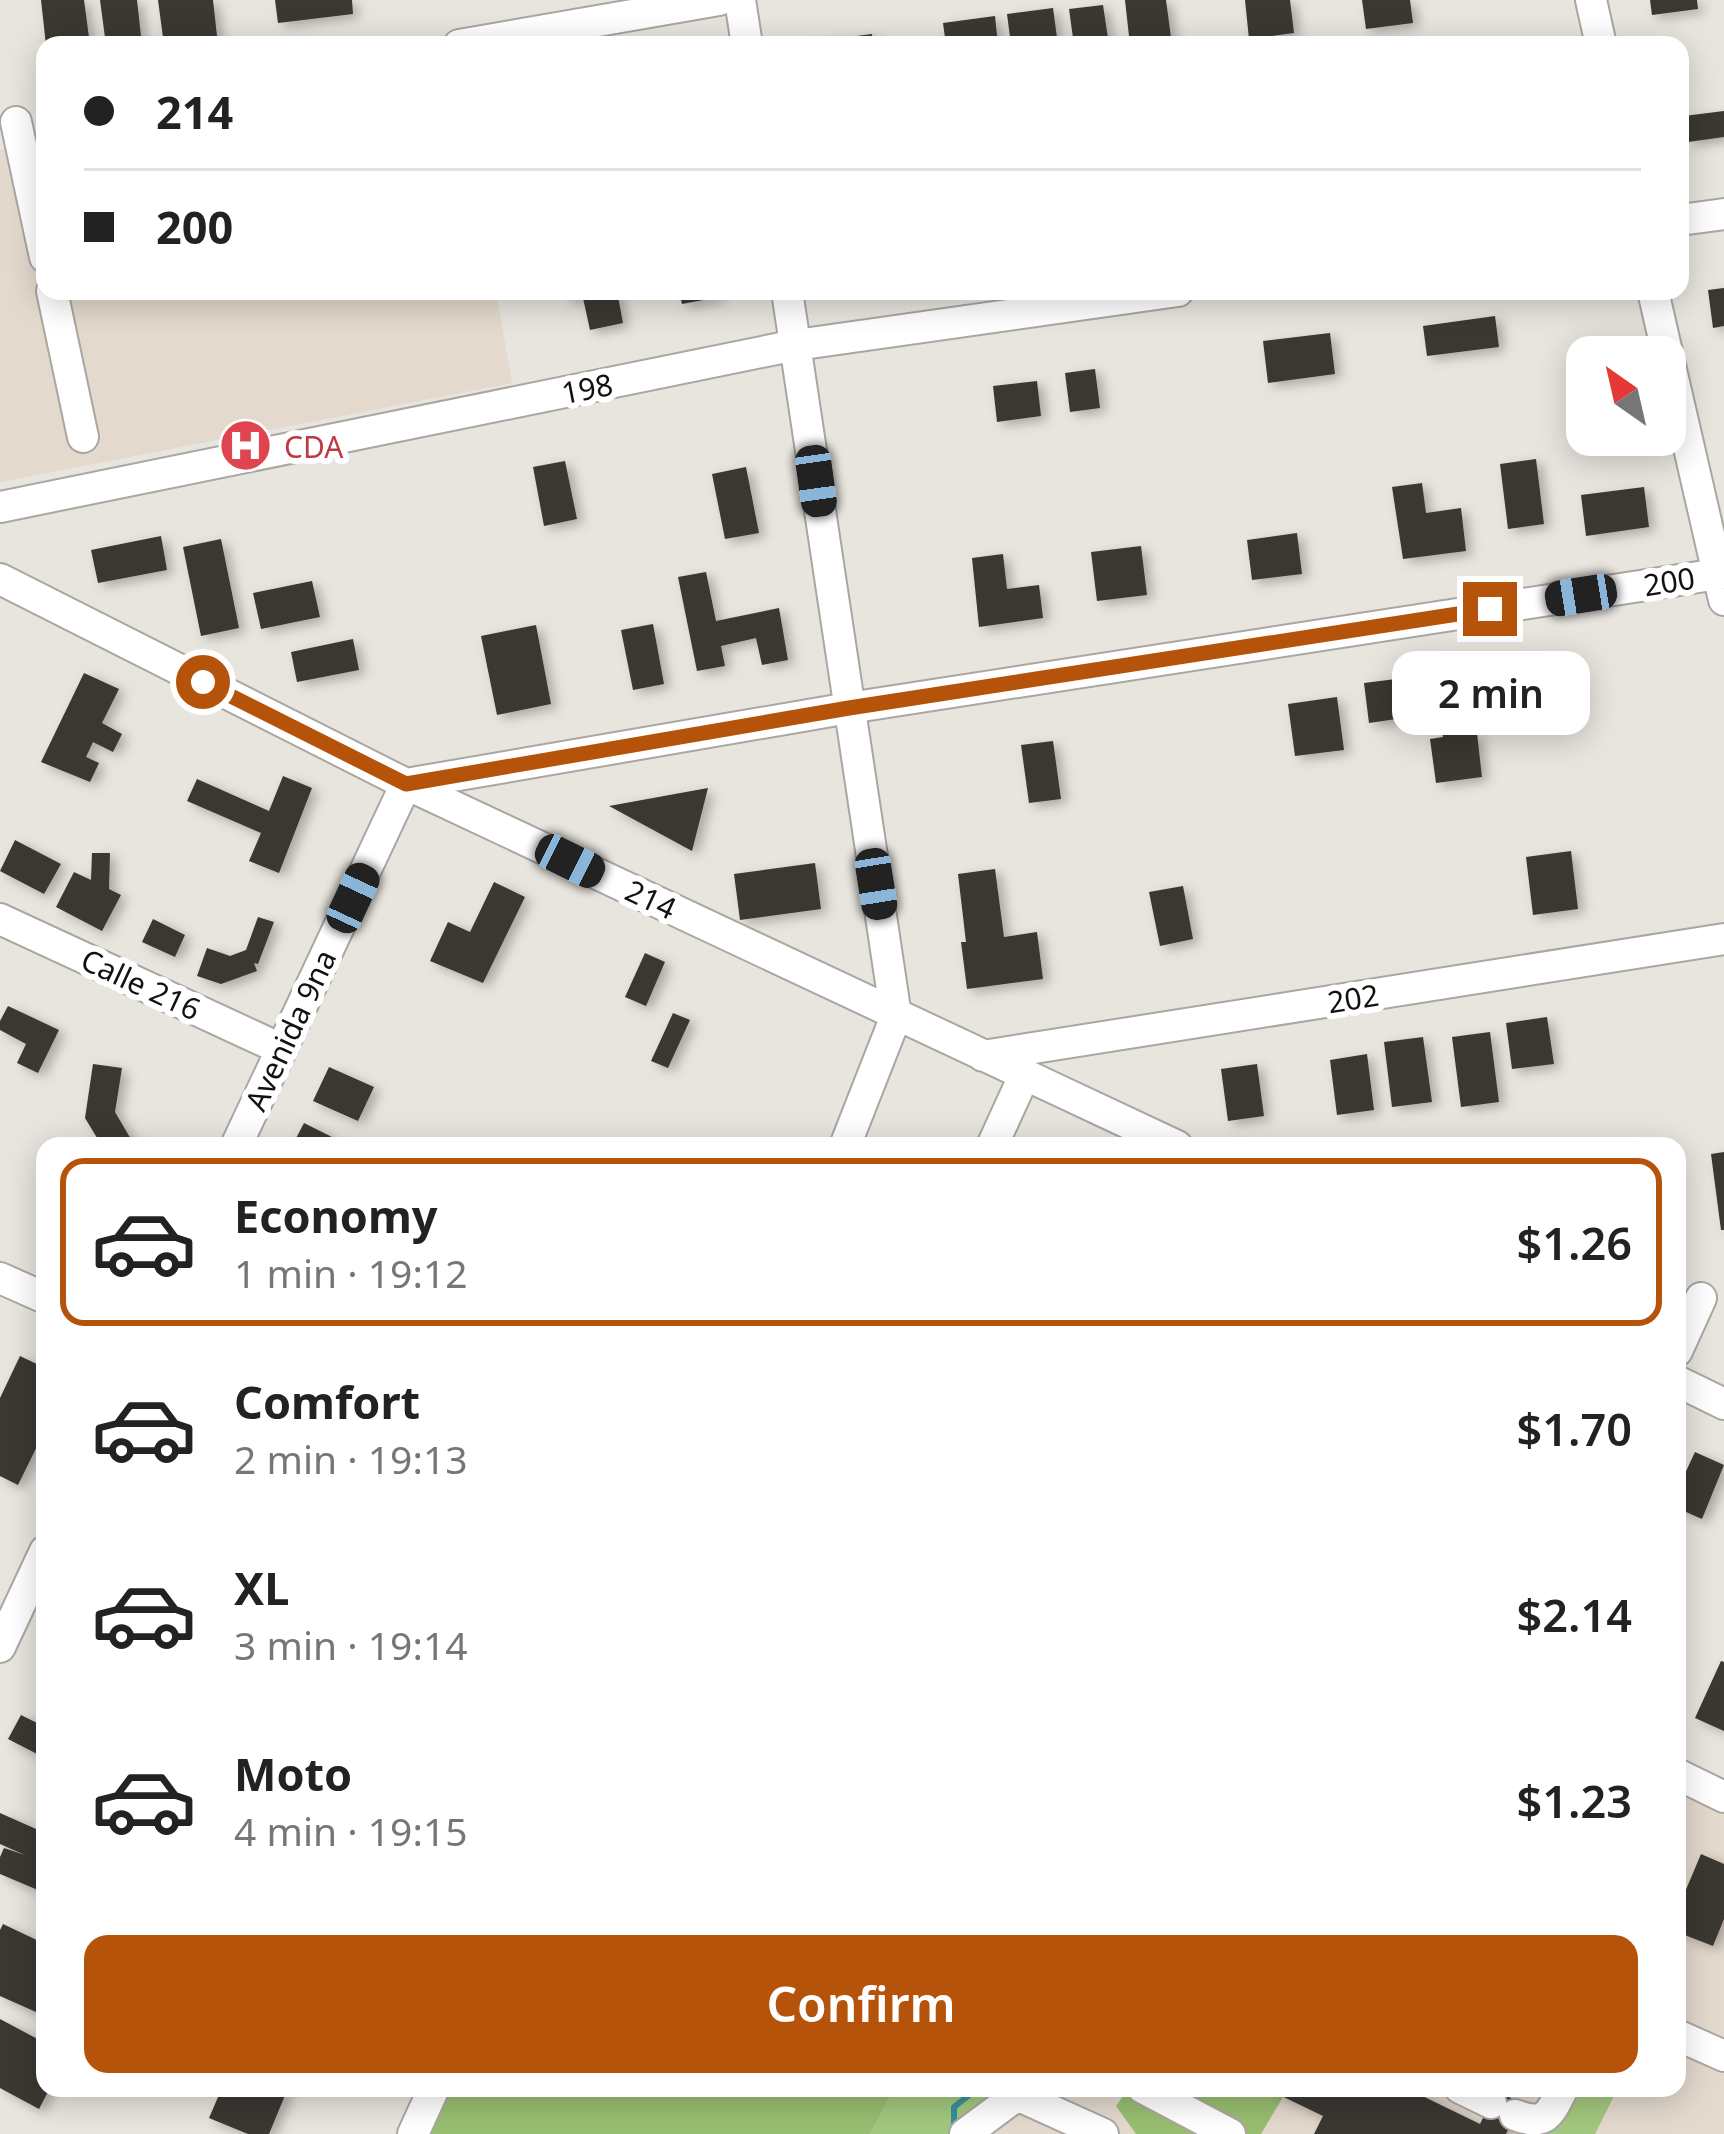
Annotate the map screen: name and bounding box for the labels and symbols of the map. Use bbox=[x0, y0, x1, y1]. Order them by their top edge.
north arrow bbox=[1566, 336, 1686, 456]
street label: 198 bbox=[558, 363, 616, 413]
hospital icon: CDA bbox=[217, 418, 273, 474]
place label: CDA bbox=[284, 426, 344, 467]
car bbox=[793, 443, 839, 519]
street label: 200 bbox=[1640, 557, 1698, 605]
car bbox=[1543, 572, 1619, 618]
route end bbox=[1463, 582, 1517, 636]
callout: 2 min bbox=[1391, 651, 1589, 735]
route start bbox=[176, 655, 230, 709]
car bbox=[530, 829, 610, 893]
car bbox=[853, 846, 899, 922]
car bbox=[321, 858, 385, 938]
street label: 214 bbox=[619, 870, 683, 928]
street label: Calle 216 bbox=[75, 938, 207, 1030]
street label: Avenida 9na bbox=[235, 943, 345, 1117]
street label: 202 bbox=[1324, 974, 1382, 1022]

